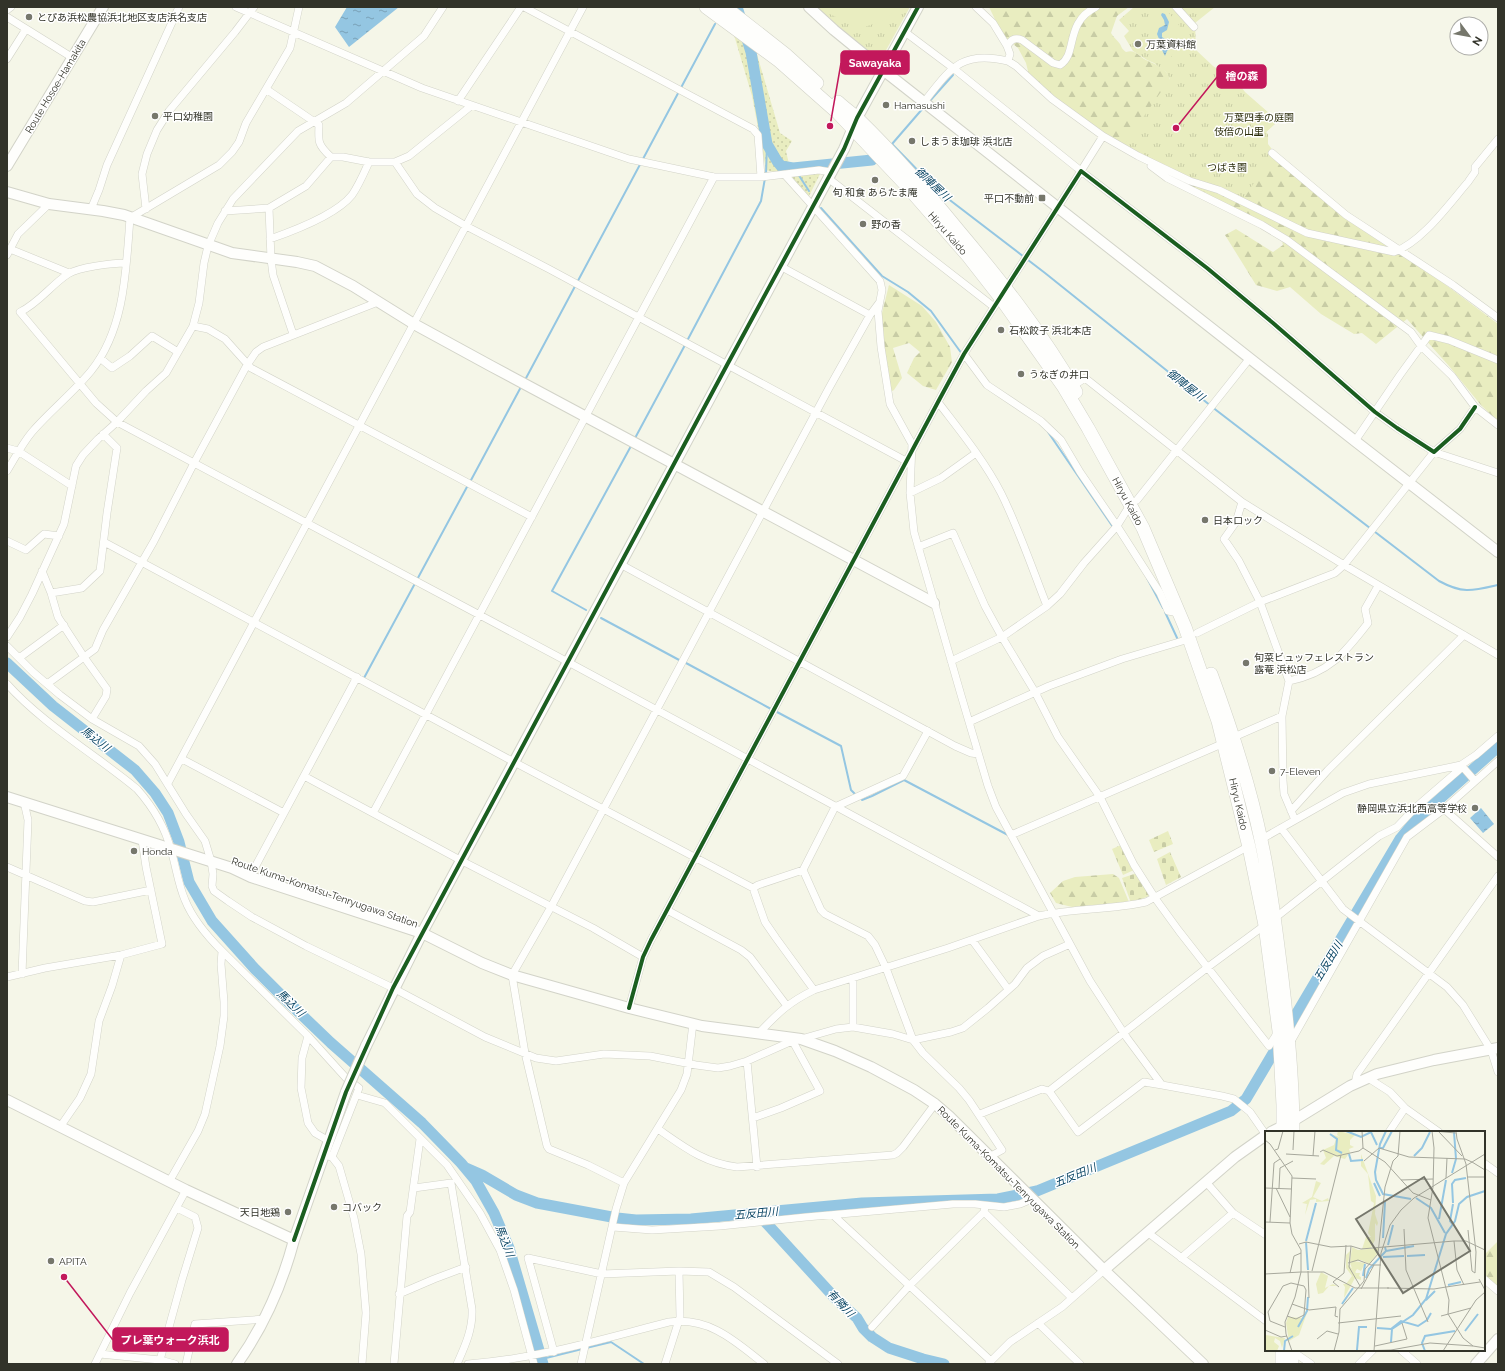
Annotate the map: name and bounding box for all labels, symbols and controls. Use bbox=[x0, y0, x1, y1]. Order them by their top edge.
marker: とぴあ浜松農協浜北地区支店浜名支店 bbox=[24, 12, 34, 22]
place label: とぴあ浜松農協浜北地区支店浜名支店 bbox=[37, 12, 207, 23]
north arrow bbox=[1449, 16, 1489, 56]
text: N bbox=[1469, 34, 1485, 48]
street label: Route Hosoe-Hamakita bbox=[23, 37, 88, 135]
marker: 万葉資料館 bbox=[1133, 39, 1143, 49]
place label: 万葉資料館 bbox=[1146, 39, 1196, 50]
callout: Sawayaka bbox=[841, 51, 909, 74]
text: Sawayaka bbox=[849, 57, 901, 70]
callout: 檜の森 bbox=[1217, 65, 1266, 88]
text: 檜の森 bbox=[1226, 70, 1259, 83]
marker: Hamasushi bbox=[881, 100, 891, 110]
place label: Hamasushi bbox=[894, 100, 945, 111]
marker: 平口幼稚園 bbox=[150, 111, 160, 121]
place label: 平口幼稚園 bbox=[163, 111, 213, 122]
park label: 万葉四季の庭園 bbox=[1224, 112, 1294, 123]
park label: 伎倍の山里 bbox=[1214, 126, 1264, 137]
marker: しまうま珈琲 浜北店 bbox=[907, 136, 917, 146]
place label: しまうま珈琲 浜北店 bbox=[920, 136, 1013, 147]
park label: つばき園 bbox=[1207, 162, 1247, 173]
water label: 御陣屋川 bbox=[912, 165, 954, 205]
marker: 旬 和食 あらたま庵 bbox=[870, 175, 880, 185]
place label: 旬 和食 あらたま庵 bbox=[833, 187, 917, 198]
place label: 平口不動前 bbox=[984, 193, 1034, 204]
marker: 平口不動前 bbox=[1037, 193, 1047, 203]
street label: Hiryu Kaido bbox=[926, 210, 969, 257]
marker: 野の香 bbox=[858, 219, 868, 229]
place label: 野の香 bbox=[871, 219, 901, 230]
marker: 石松餃子 浜北本店 bbox=[996, 325, 1006, 335]
place label: 石松餃子 浜北本店 bbox=[1009, 325, 1092, 336]
water label: 御陣屋川 bbox=[1164, 367, 1208, 405]
marker: うなぎの井口 bbox=[1016, 369, 1026, 379]
place label: うなぎの井口 bbox=[1029, 369, 1089, 380]
street label: Hiryu Kaido bbox=[1110, 475, 1145, 527]
marker: 日本ロック bbox=[1200, 515, 1210, 525]
place label: 日本ロック bbox=[1213, 515, 1263, 526]
place label: 旬菜ビュッフェレストラン 露菴 浜松店 bbox=[1254, 652, 1374, 675]
marker: 旬菜ビュッフェレストラン 露菴 浜松店 bbox=[1241, 658, 1251, 668]
water label: 馬込川 bbox=[79, 724, 113, 755]
marker: 7-Eleven bbox=[1267, 766, 1277, 776]
place label: 7-Eleven bbox=[1280, 766, 1321, 777]
street label: Hiryu Kaido bbox=[1227, 777, 1250, 831]
place label: 静岡県立浜北西高等学校 bbox=[1357, 803, 1467, 814]
marker: 静岡県立浜北西高等学校 bbox=[1470, 803, 1480, 813]
marker: Honda bbox=[129, 846, 139, 856]
place label: Honda bbox=[142, 846, 173, 857]
street label: Route Kuma-Komatsu-Tenryugawa Station bbox=[230, 855, 420, 930]
water label: 五反田川 bbox=[1312, 938, 1346, 983]
water label: 馬込川 bbox=[274, 987, 308, 1020]
street label: Route Kuma-Komatsu-Tenryugawa Station bbox=[935, 1104, 1082, 1251]
inset map bbox=[1265, 1131, 1485, 1351]
water label: 五反田川 bbox=[1052, 1161, 1099, 1190]
marker: コバック bbox=[329, 1202, 339, 1212]
place label: コバック bbox=[342, 1202, 382, 1213]
water label: 五反田川 bbox=[734, 1205, 780, 1222]
place label: 天日地鶏 bbox=[240, 1207, 280, 1218]
marker: 天日地鶏 bbox=[283, 1207, 293, 1217]
water label: 馬込川 bbox=[493, 1223, 517, 1260]
marker: APITA bbox=[46, 1256, 56, 1266]
place label: APITA bbox=[59, 1256, 87, 1267]
water label: 有隣川 bbox=[825, 1287, 857, 1321]
callout: プレ葉ウォーク浜北 bbox=[113, 1328, 228, 1351]
text: プレ葉ウォーク浜北 bbox=[121, 1334, 220, 1347]

